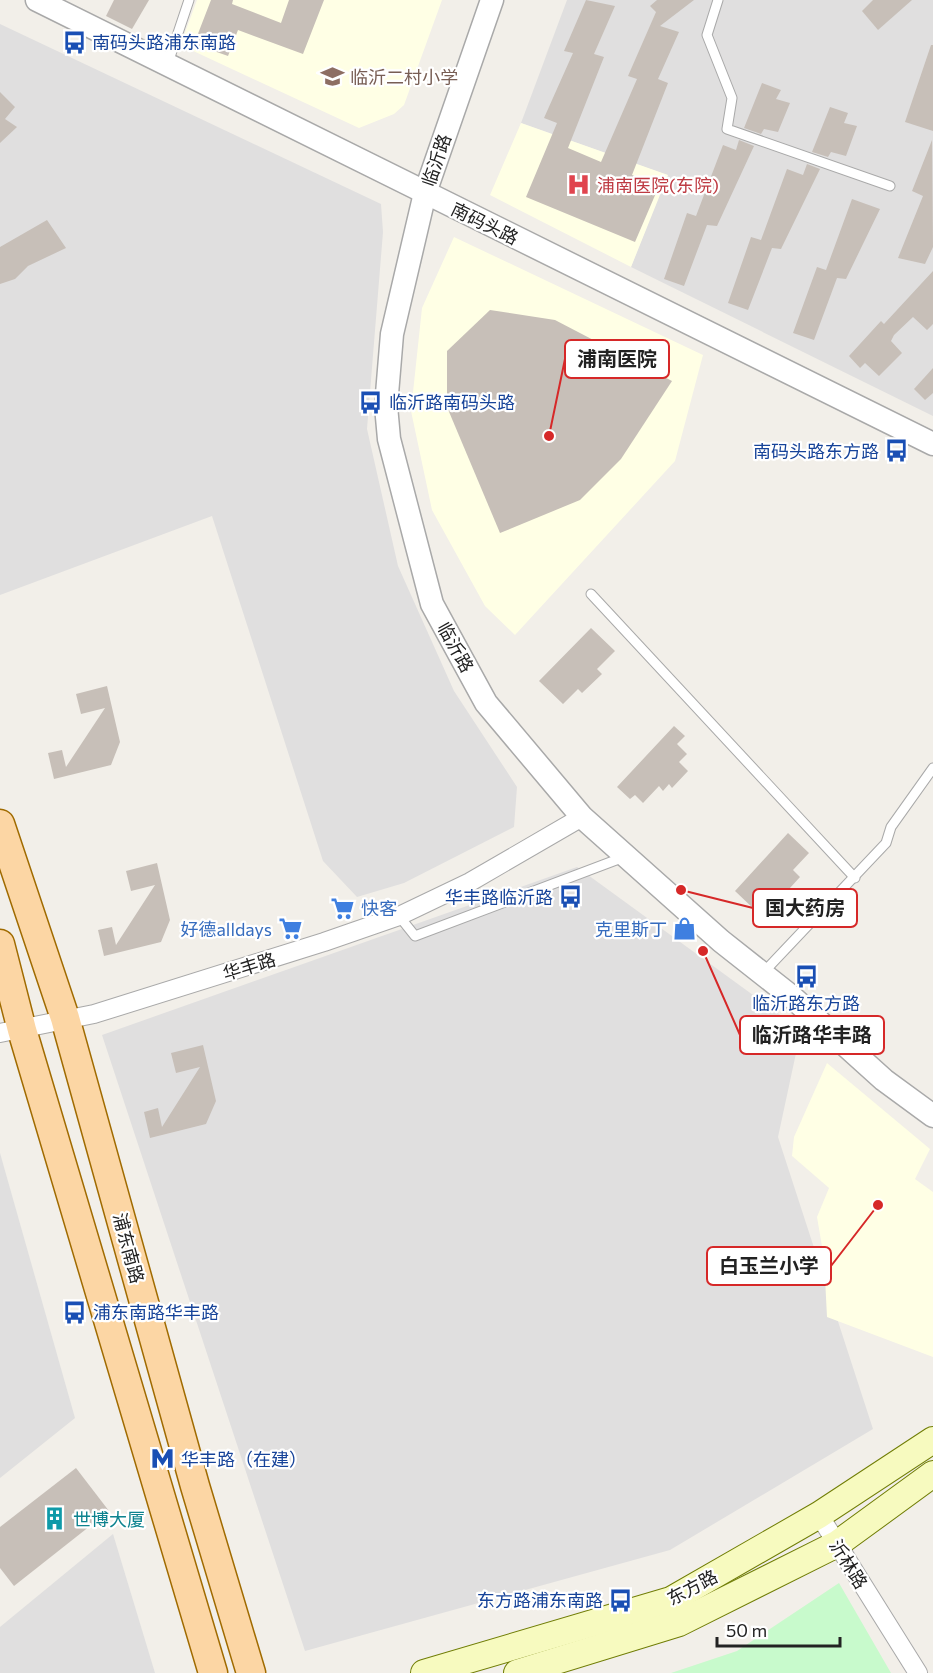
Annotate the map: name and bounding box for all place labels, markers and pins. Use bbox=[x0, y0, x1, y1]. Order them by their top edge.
bus stop icon: 南码头路浦东南路 bbox=[61, 29, 87, 55]
place label: 南码头路浦东南路 bbox=[92, 31, 236, 53]
school or university icon: 临沂二村小学 bbox=[319, 64, 345, 90]
place label: 临沂二村小学 bbox=[350, 66, 458, 88]
hospital icon: 浦南医院(东院) bbox=[566, 172, 592, 198]
place label: 浦南医院(东院) bbox=[597, 174, 719, 196]
callout: 浦南医院 bbox=[565, 340, 669, 378]
bus stop icon: 临沂路南码头路 bbox=[358, 389, 384, 415]
place label: 临沂路南码头路 bbox=[389, 391, 515, 413]
bus stop icon: 南码头路东方路 bbox=[884, 438, 910, 464]
place label: 南码头路东方路 bbox=[753, 440, 879, 462]
bus stop icon: 华丰路临沂路 bbox=[558, 884, 584, 910]
place label: 华丰路临沂路 bbox=[445, 886, 553, 908]
callout: 国大药房 bbox=[753, 889, 857, 927]
supermarket icon: 快客 bbox=[330, 895, 356, 921]
place label: 快客 bbox=[361, 897, 397, 919]
supermarket icon: 好德alldays bbox=[277, 916, 303, 942]
shop icon: 克里斯丁 bbox=[672, 916, 698, 942]
place label: 好德alldays bbox=[180, 918, 272, 940]
place label: 克里斯丁 bbox=[595, 918, 667, 940]
bus stop icon: 临沂路东方路 bbox=[793, 964, 819, 990]
place label: 临沂路东方路 bbox=[752, 992, 860, 1014]
callout: 临沂路华丰路 bbox=[740, 1016, 884, 1054]
callout: 白玉兰小学 bbox=[707, 1247, 831, 1285]
bus stop icon: 浦东南路华丰路 bbox=[62, 1299, 88, 1325]
place label: 浦东南路华丰路 bbox=[93, 1301, 219, 1323]
metro station icon: 华丰路（在建） bbox=[150, 1446, 176, 1472]
place label: 华丰路（在建） bbox=[181, 1448, 307, 1470]
building icon: 世博大厦 bbox=[42, 1506, 68, 1532]
place label: 世博大厦 bbox=[73, 1508, 145, 1530]
bus stop icon: 东方路浦东南路 bbox=[608, 1587, 634, 1613]
place label: 东方路浦东南路 bbox=[477, 1589, 603, 1611]

